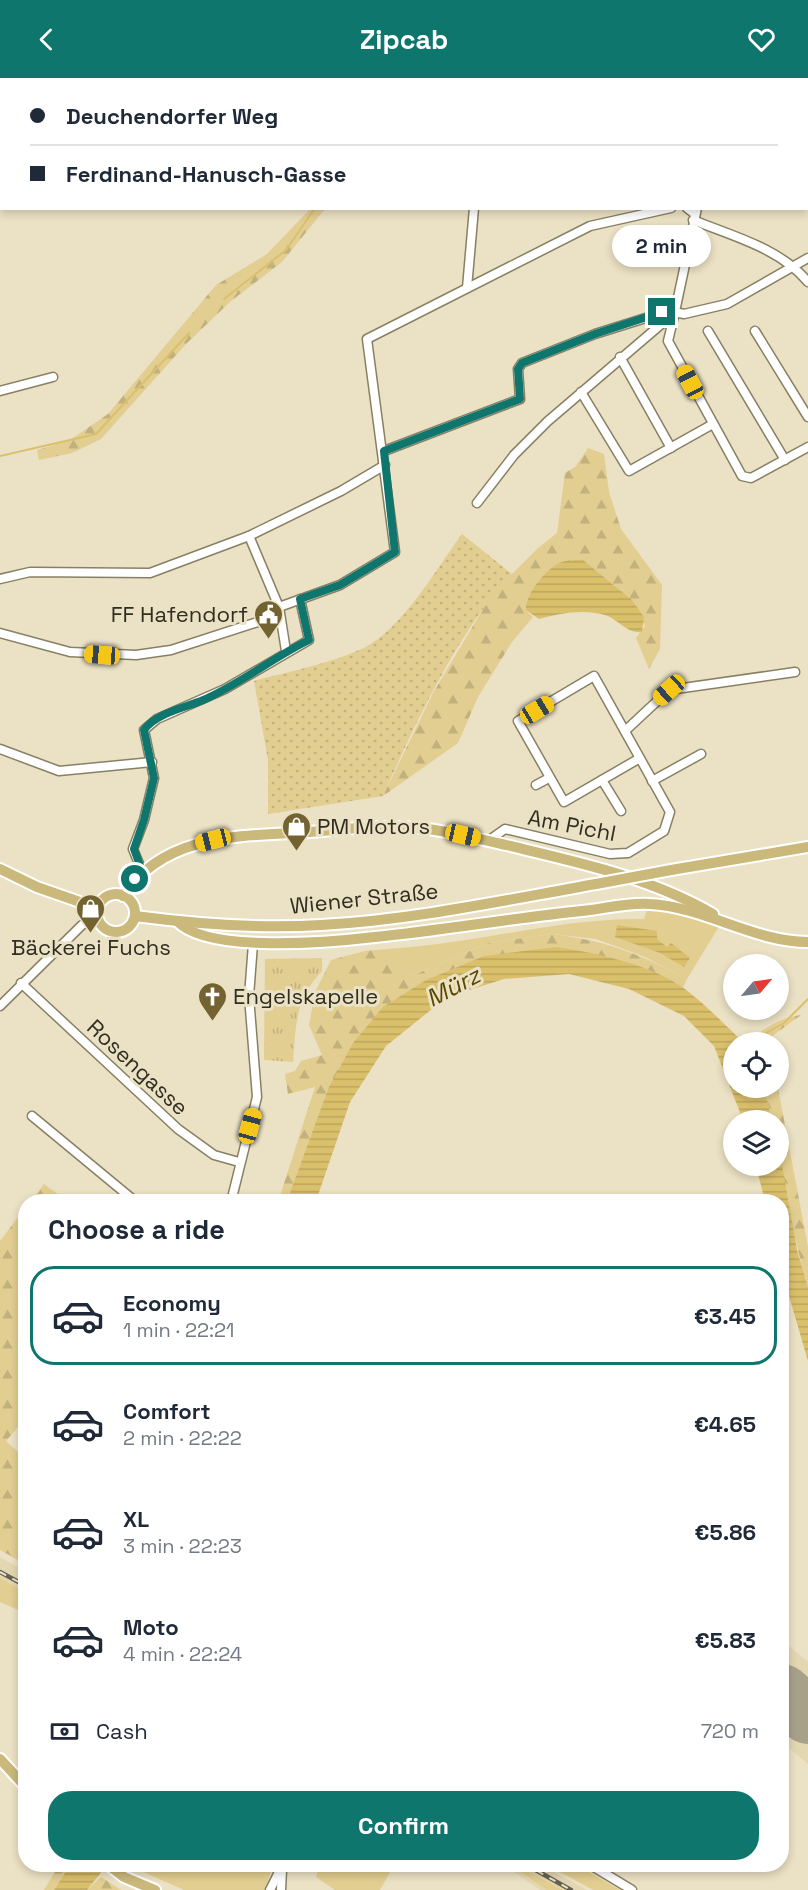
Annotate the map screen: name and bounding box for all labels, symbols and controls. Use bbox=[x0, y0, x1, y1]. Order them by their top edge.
text: Zipcab bbox=[360, 22, 448, 57]
icon: back bbox=[30, 23, 63, 56]
icon: heart bbox=[745, 23, 778, 56]
text: Deuchendorfer Weg bbox=[66, 102, 278, 130]
text: Ferdinand-Hanusch-Gasse bbox=[66, 160, 346, 188]
callout: 2 min bbox=[612, 225, 712, 267]
text: 2 min bbox=[636, 233, 687, 259]
route end bbox=[648, 298, 675, 325]
car bbox=[674, 362, 706, 402]
public building icon: FF Hafendorf bbox=[253, 598, 285, 640]
place label: FF Hafendorf bbox=[111, 600, 248, 628]
car bbox=[83, 645, 121, 665]
car bbox=[650, 671, 688, 709]
car bbox=[517, 693, 557, 727]
street label: Am Pichl bbox=[526, 803, 618, 847]
shop icon: PM Motors bbox=[280, 810, 312, 852]
place label: PM Motors bbox=[317, 812, 430, 840]
car bbox=[443, 822, 483, 848]
car bbox=[193, 827, 233, 853]
route start bbox=[121, 865, 148, 892]
street label: Wiener Straße bbox=[288, 876, 440, 920]
shop icon: Bäckerei Fuchs bbox=[75, 892, 107, 934]
place label: Bäckerei Fuchs bbox=[11, 933, 171, 961]
north arrow bbox=[723, 954, 789, 1020]
map controls bbox=[723, 954, 789, 1176]
water label: Mürz bbox=[420, 959, 487, 1014]
church icon: Engelskapelle bbox=[196, 980, 228, 1022]
place label: Engelskapelle bbox=[233, 982, 378, 1010]
street label: Rosengasse bbox=[81, 1013, 195, 1121]
button: locate bbox=[723, 1032, 789, 1098]
car bbox=[237, 1106, 263, 1146]
button: layers bbox=[723, 1110, 789, 1176]
text: Choose a ride bbox=[48, 1212, 225, 1247]
icon: car bbox=[51, 1289, 105, 1343]
text: Economy bbox=[123, 1289, 221, 1317]
text: €3.45 bbox=[694, 1302, 756, 1330]
text: 1 min · 22:21 bbox=[123, 1317, 234, 1343]
icon: car bbox=[51, 1397, 105, 1451]
text: Comfort bbox=[123, 1397, 211, 1425]
text: €4.65 bbox=[694, 1410, 756, 1438]
text: 2 min · 22:22 bbox=[123, 1425, 242, 1451]
icon: car bbox=[51, 1505, 105, 1559]
text: XL bbox=[123, 1505, 149, 1533]
text: €5.86 bbox=[695, 1518, 756, 1546]
text: 3 min · 22:23 bbox=[123, 1533, 242, 1559]
icon: car bbox=[51, 1613, 105, 1667]
text: Moto bbox=[123, 1613, 179, 1641]
text: €5.83 bbox=[695, 1626, 756, 1654]
text: 4 min · 22:24 bbox=[123, 1641, 242, 1667]
icon: cash bbox=[48, 1715, 81, 1748]
text: Cash bbox=[96, 1717, 148, 1745]
text: 720 m bbox=[701, 1718, 759, 1744]
button: Confirm bbox=[48, 1791, 759, 1860]

